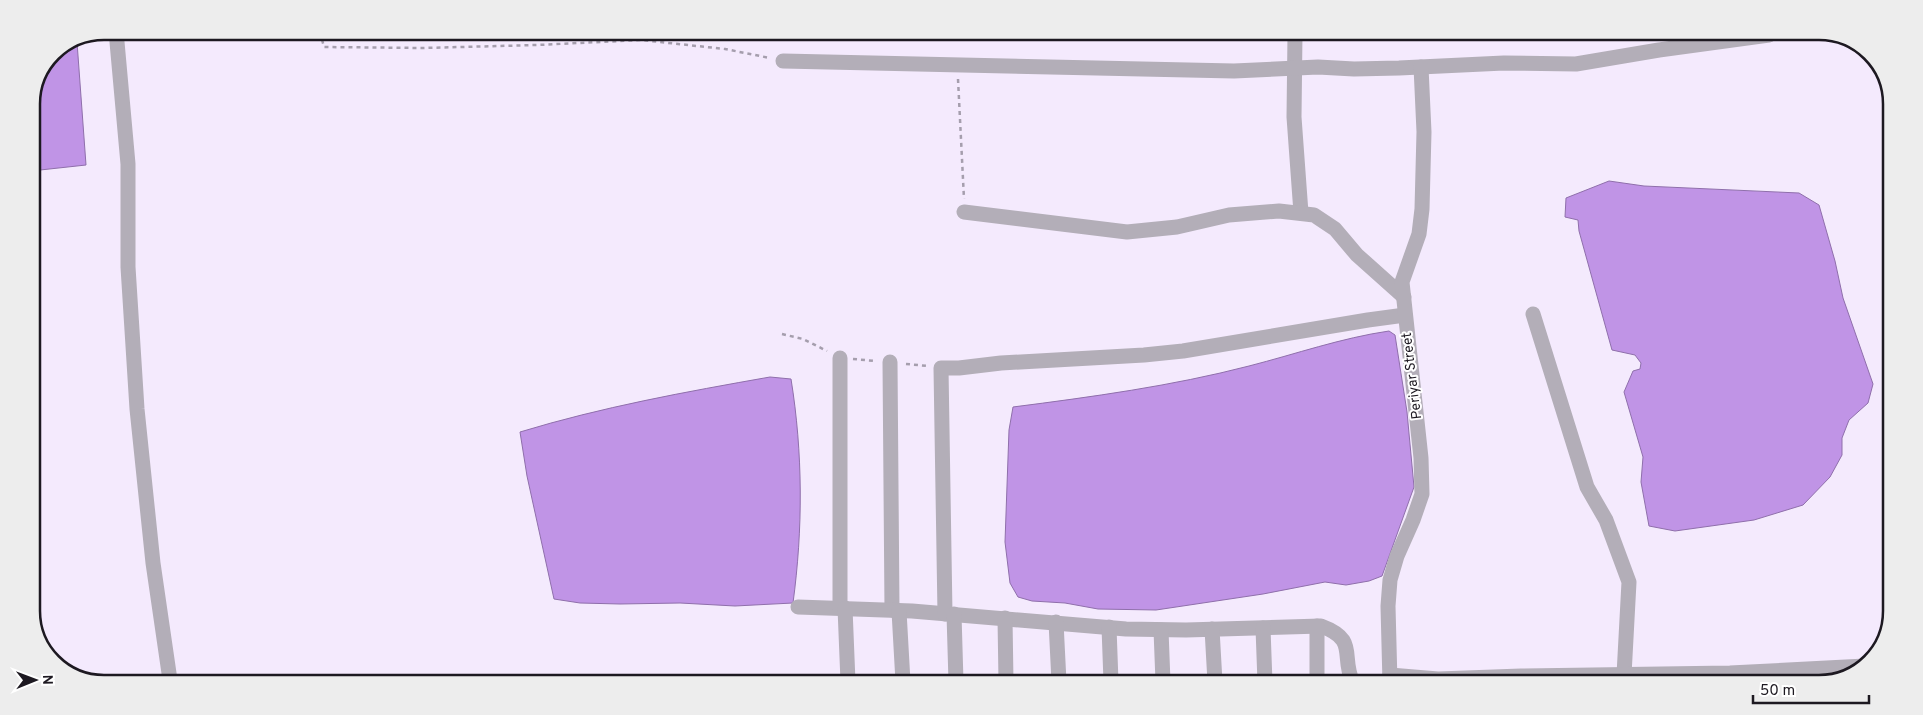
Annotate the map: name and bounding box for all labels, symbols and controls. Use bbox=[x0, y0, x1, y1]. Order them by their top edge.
street label: Periyar Street bbox=[1399, 331, 1426, 420]
north arrow bbox=[10, 655, 60, 705]
scale bar bbox=[1753, 672, 1869, 704]
text: N bbox=[38, 675, 55, 685]
text: 50 m bbox=[1760, 682, 1795, 701]

